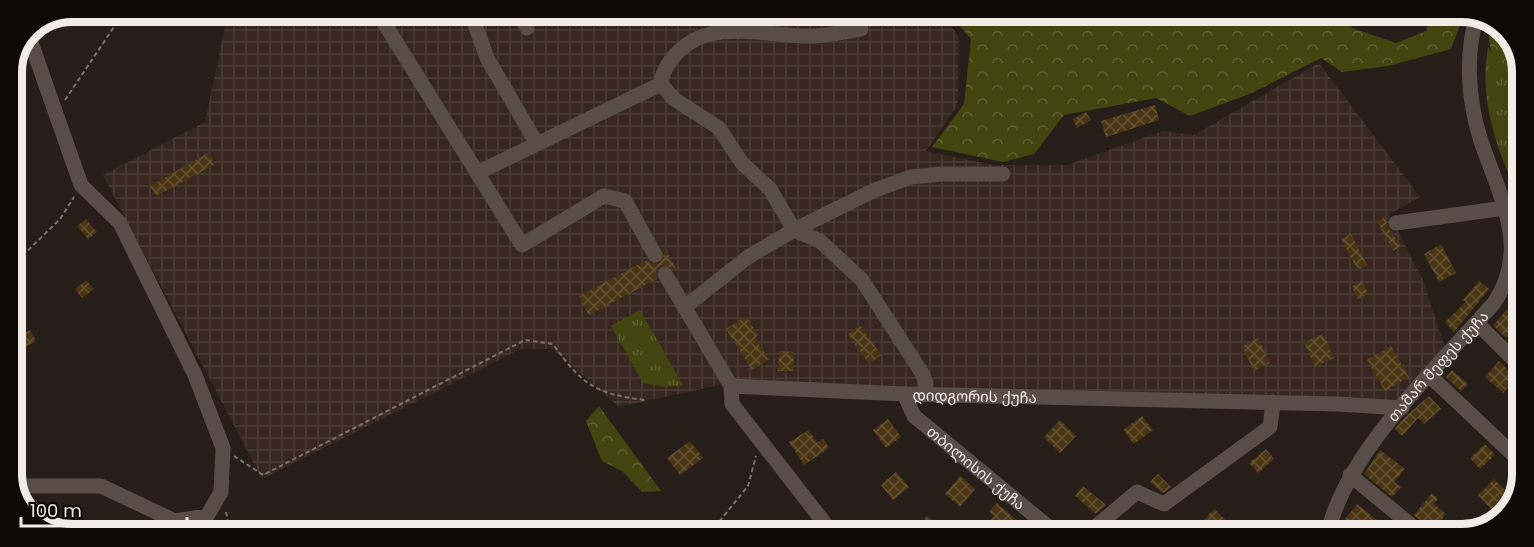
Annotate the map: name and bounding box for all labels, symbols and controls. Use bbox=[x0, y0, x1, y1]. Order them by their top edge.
street label: თამარ მეფეს ქუჩა bbox=[1382, 306, 1493, 426]
street label: დიდგორის ქუჩა bbox=[912, 384, 1037, 408]
street label: თბილისის ქუჩა bbox=[923, 421, 1030, 514]
scale bar bbox=[21, 490, 188, 528]
text: 100 m bbox=[30, 498, 82, 523]

